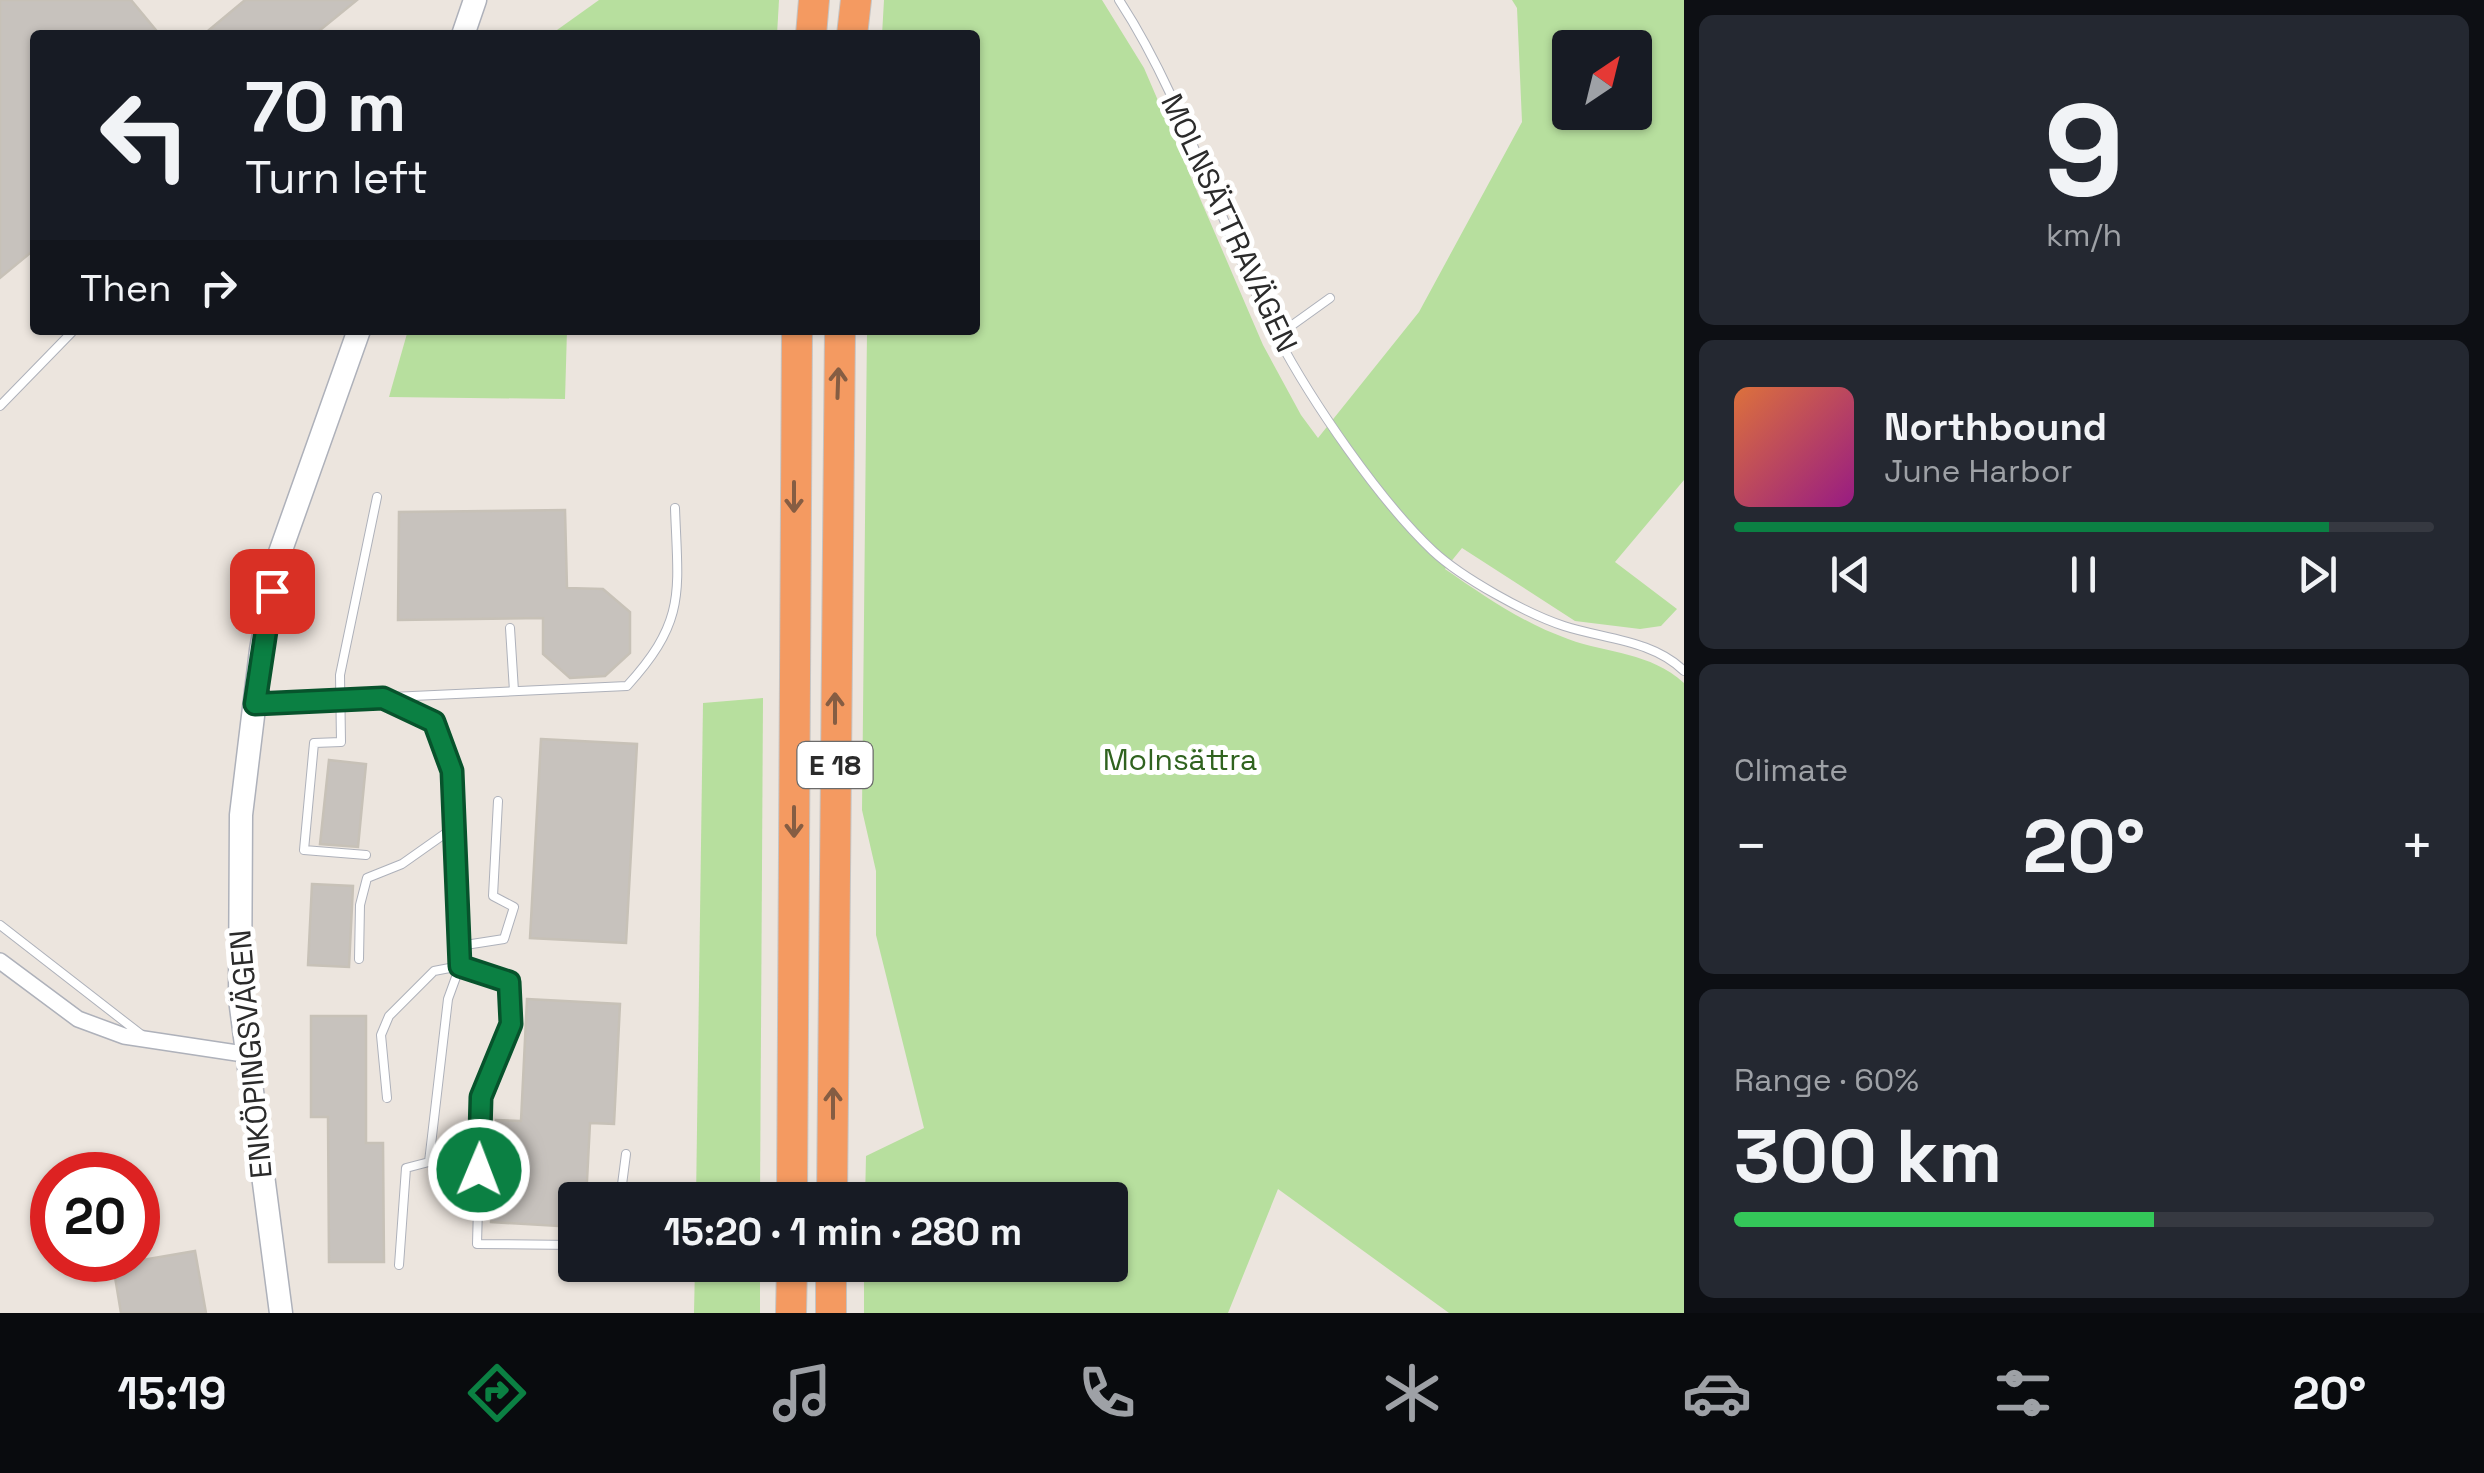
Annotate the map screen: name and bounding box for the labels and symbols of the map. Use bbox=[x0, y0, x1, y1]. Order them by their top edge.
north arrow bbox=[1552, 30, 1652, 130]
street label: MOLNSÄTTRAVÄGEN bbox=[1152, 87, 1307, 358]
one-way arrow bbox=[829, 367, 848, 399]
one-way arrow bbox=[784, 480, 804, 513]
pin bbox=[230, 549, 315, 634]
one-way arrow bbox=[826, 692, 844, 724]
park label: Molnsättra bbox=[1103, 740, 1257, 779]
road number: E 18 bbox=[798, 742, 872, 788]
one-way arrow bbox=[784, 806, 804, 838]
street label: ENKÖPINGSVÄGEN bbox=[220, 928, 281, 1180]
one-way arrow bbox=[823, 1087, 842, 1119]
position arrow bbox=[427, 1118, 531, 1222]
speed limit sign: 20 bbox=[30, 1152, 160, 1282]

